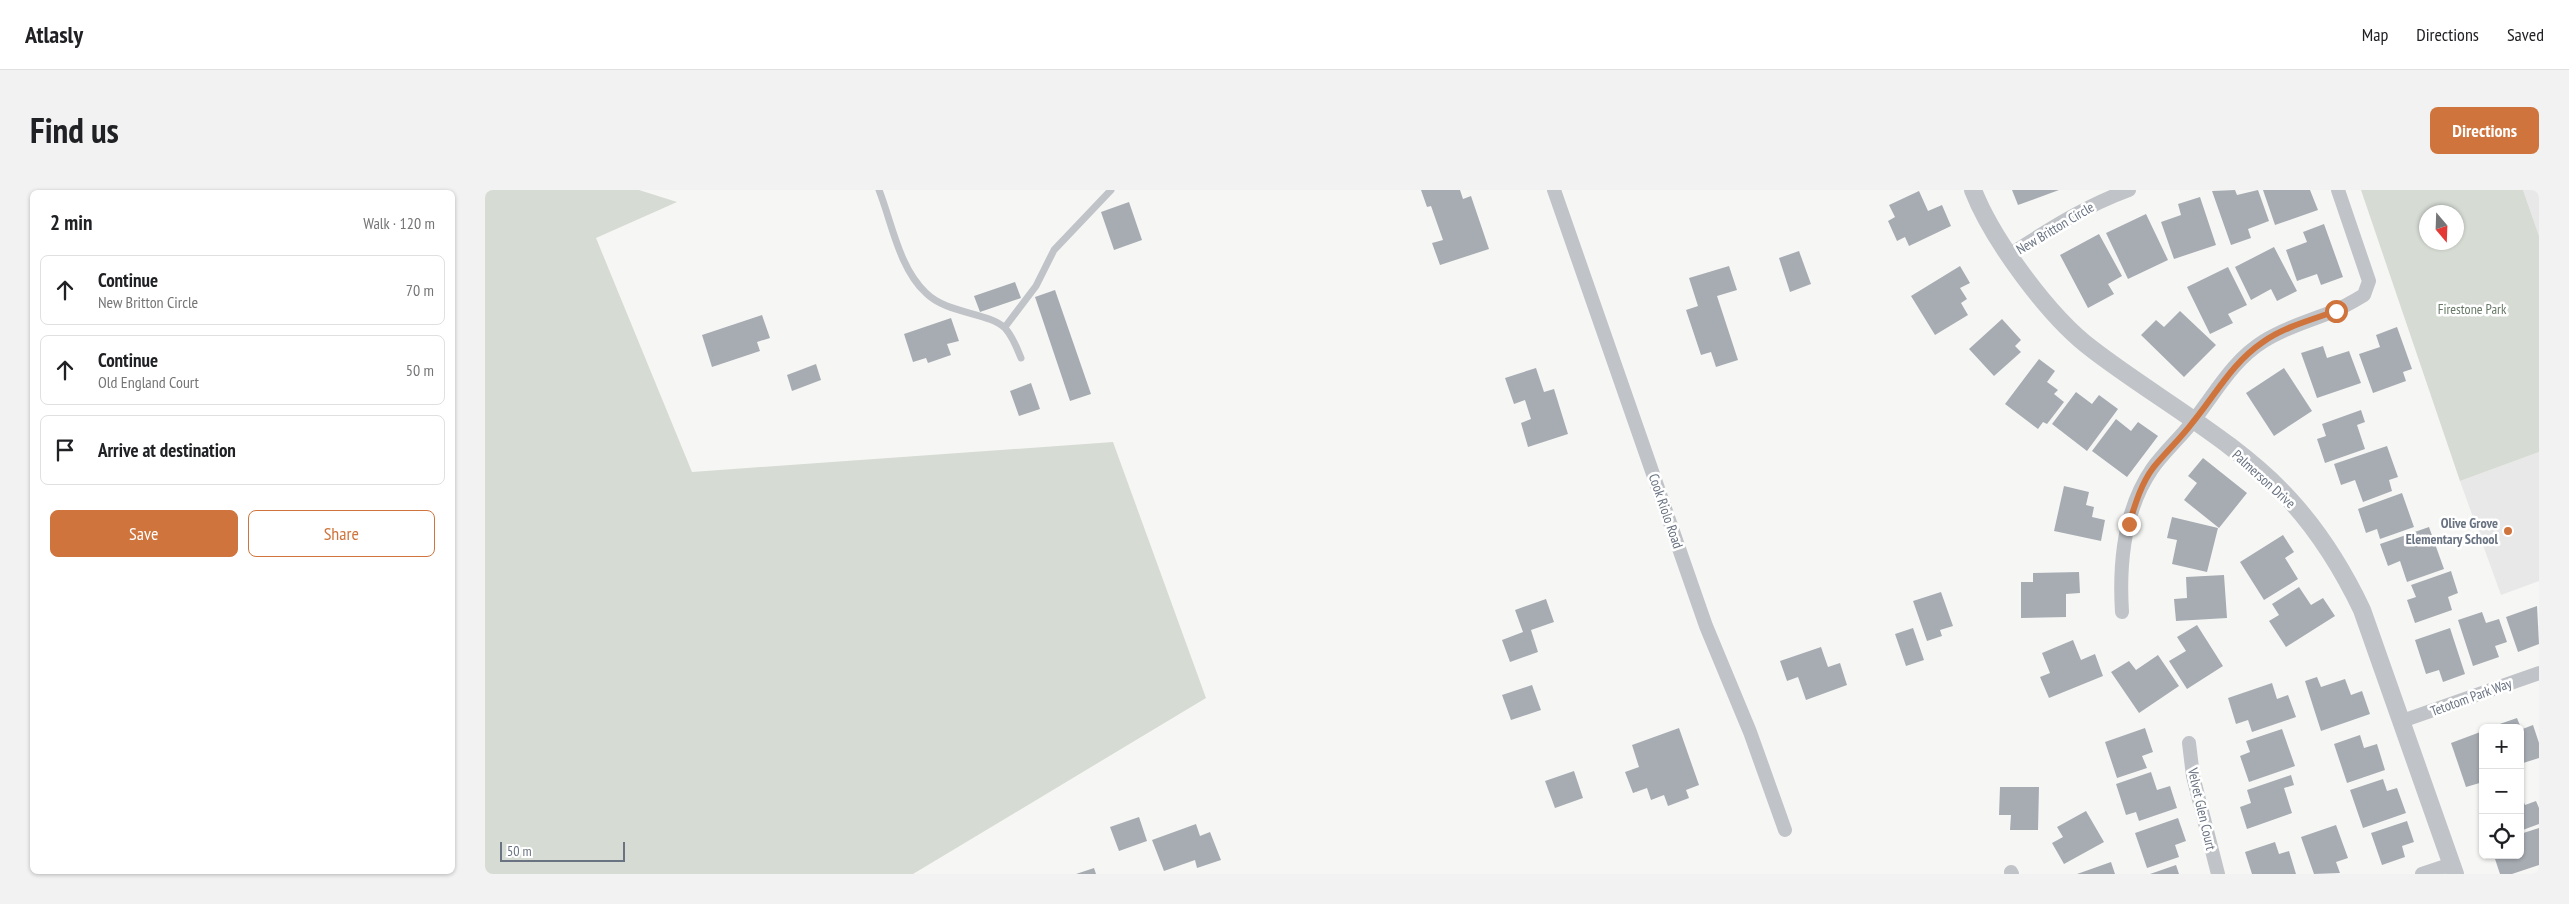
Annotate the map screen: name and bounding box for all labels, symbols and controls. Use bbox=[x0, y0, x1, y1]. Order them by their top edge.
text: Atlasly bbox=[25, 19, 83, 50]
text: Map bbox=[2362, 23, 2388, 46]
text: Directions bbox=[2416, 23, 2479, 46]
text: Saved bbox=[2507, 23, 2544, 46]
text: Find us bbox=[30, 107, 119, 153]
button: Directions bbox=[2430, 107, 2539, 154]
street label: New Britton Circle bbox=[2013, 198, 2097, 258]
north arrow bbox=[2419, 205, 2464, 250]
text: 2 min bbox=[50, 209, 92, 236]
text: Walk · 120 m bbox=[363, 213, 435, 233]
text: Continue bbox=[98, 268, 158, 292]
icon: ahead bbox=[51, 276, 79, 304]
text: 70 m bbox=[406, 280, 434, 300]
text: New Britton Circle bbox=[98, 292, 198, 312]
route start bbox=[2325, 300, 2348, 323]
park label: Firestone Park bbox=[2438, 300, 2507, 318]
text: Continue bbox=[98, 348, 158, 372]
icon: ahead bbox=[51, 356, 79, 384]
text: 50 m bbox=[406, 360, 434, 380]
text: Old England Court bbox=[98, 372, 199, 392]
icon: arrive bbox=[51, 436, 79, 464]
text: Arrive at destination bbox=[98, 438, 236, 462]
street label: Palmerson Drive bbox=[2229, 446, 2299, 512]
street label: Cook Riolo Road bbox=[1645, 471, 1687, 551]
button: Save bbox=[50, 510, 238, 557]
button: Share bbox=[248, 510, 435, 557]
route end bbox=[2118, 513, 2141, 536]
place label: Olive Grove Elementary School bbox=[2406, 514, 2499, 548]
marker: Olive Grove Elementary School bbox=[2502, 525, 2514, 537]
street label: Tetotom Park Way bbox=[2428, 674, 2515, 720]
map controls bbox=[2479, 724, 2524, 859]
button: + bbox=[2479, 724, 2524, 769]
street label: Velvet Glen Court bbox=[2184, 765, 2220, 852]
button: − bbox=[2479, 769, 2524, 814]
button: locate bbox=[2479, 814, 2524, 859]
scale bar bbox=[500, 839, 625, 862]
text: 50 m bbox=[507, 842, 532, 860]

